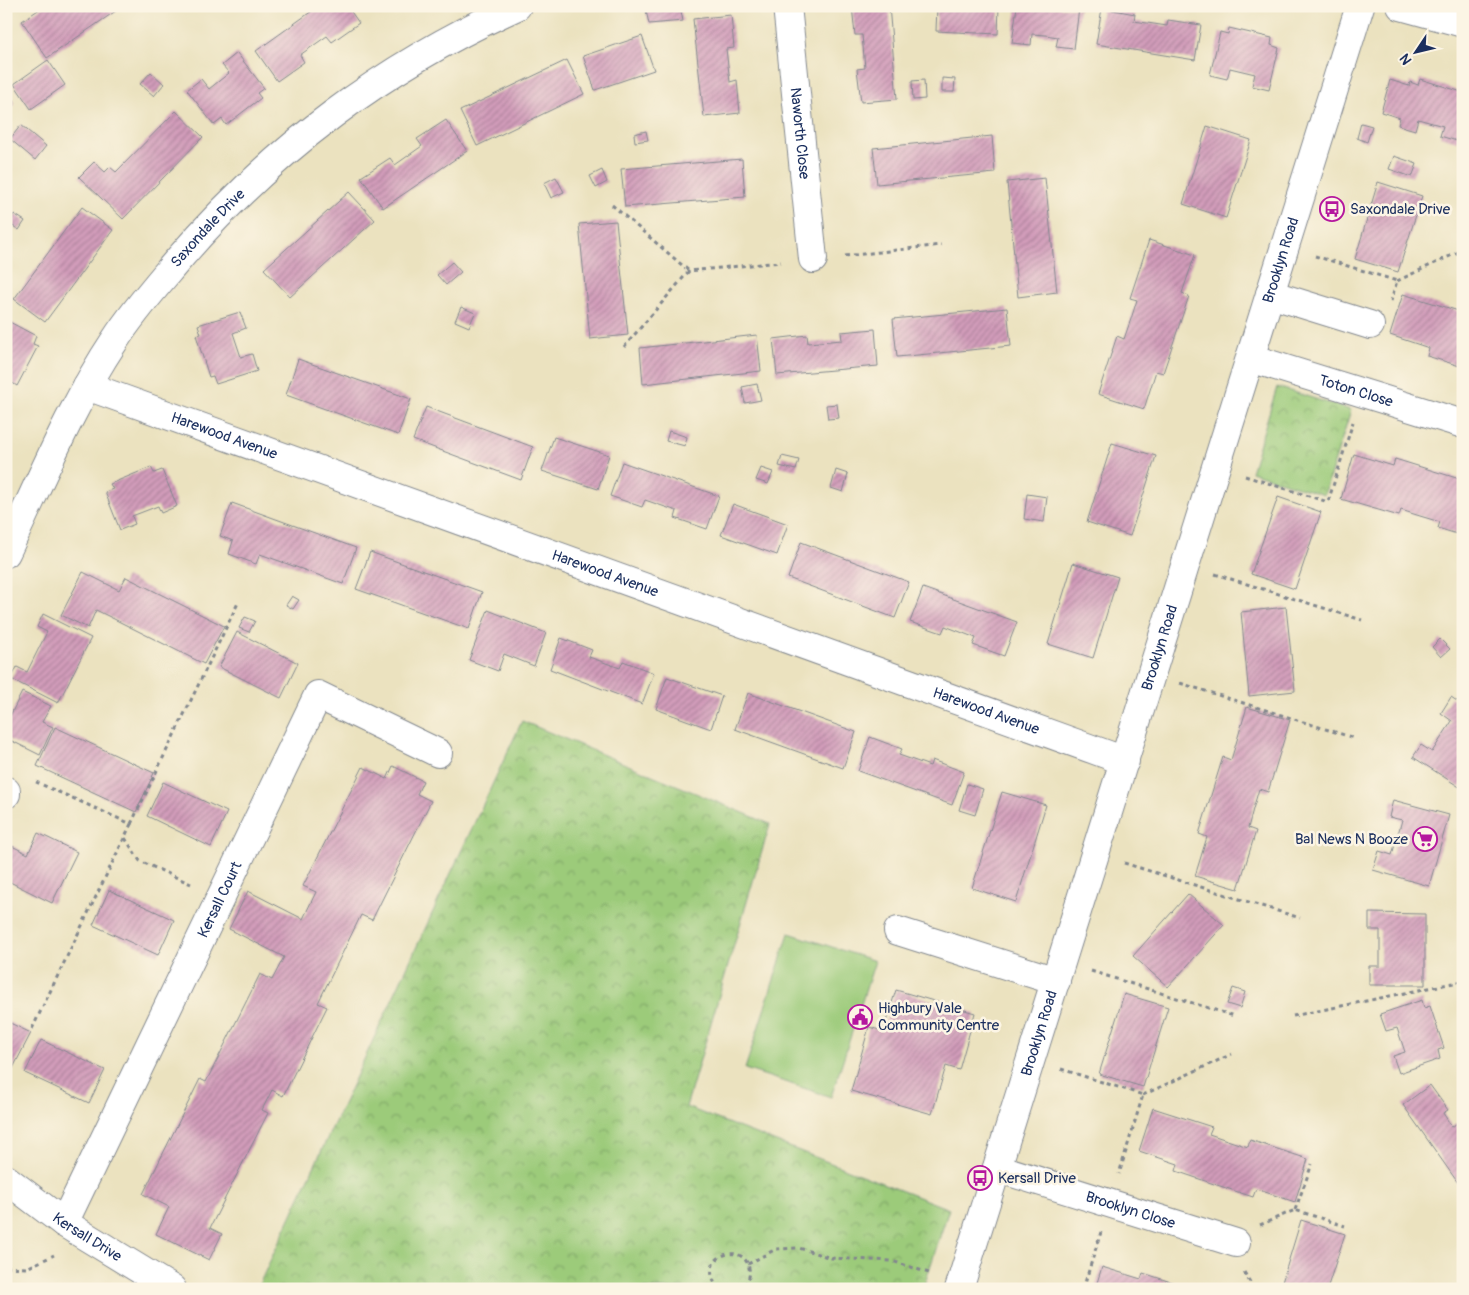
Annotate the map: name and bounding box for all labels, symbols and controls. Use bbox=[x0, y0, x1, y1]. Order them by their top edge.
north arrow bbox=[1392, 28, 1442, 78]
text: N bbox=[1396, 50, 1415, 68]
street label: Naworth Close bbox=[785, 87, 814, 181]
street label: Saxondale Drive bbox=[167, 185, 250, 271]
bus stop icon: Saxondale Drive bbox=[1319, 196, 1345, 222]
place label: Saxondale Drive bbox=[1350, 200, 1451, 219]
street label: Brooklyn Road bbox=[1259, 215, 1303, 305]
street label: Toton Close bbox=[1317, 371, 1396, 412]
street label: Harewood Avenue bbox=[168, 408, 281, 464]
street label: Harewood Avenue bbox=[549, 546, 662, 602]
street label: Brooklyn Road bbox=[1138, 603, 1182, 693]
street label: Harewood Avenue bbox=[930, 683, 1042, 739]
supermarket icon: Bal News N Booze bbox=[1412, 826, 1438, 852]
place label: Bal News N Booze bbox=[1295, 830, 1409, 849]
street label: Kersall Court bbox=[194, 858, 247, 941]
street label: Brooklyn Road bbox=[1017, 988, 1062, 1079]
place label: Highbury Vale Community Centre bbox=[878, 999, 1000, 1035]
public building icon: Highbury Vale Community Centre bbox=[847, 1004, 873, 1030]
bus stop icon: Kersall Drive bbox=[967, 1165, 993, 1191]
place label: Kersall Drive bbox=[998, 1169, 1077, 1188]
street label: Brooklyn Close bbox=[1083, 1187, 1178, 1234]
street label: Kersall Drive bbox=[49, 1209, 126, 1266]

